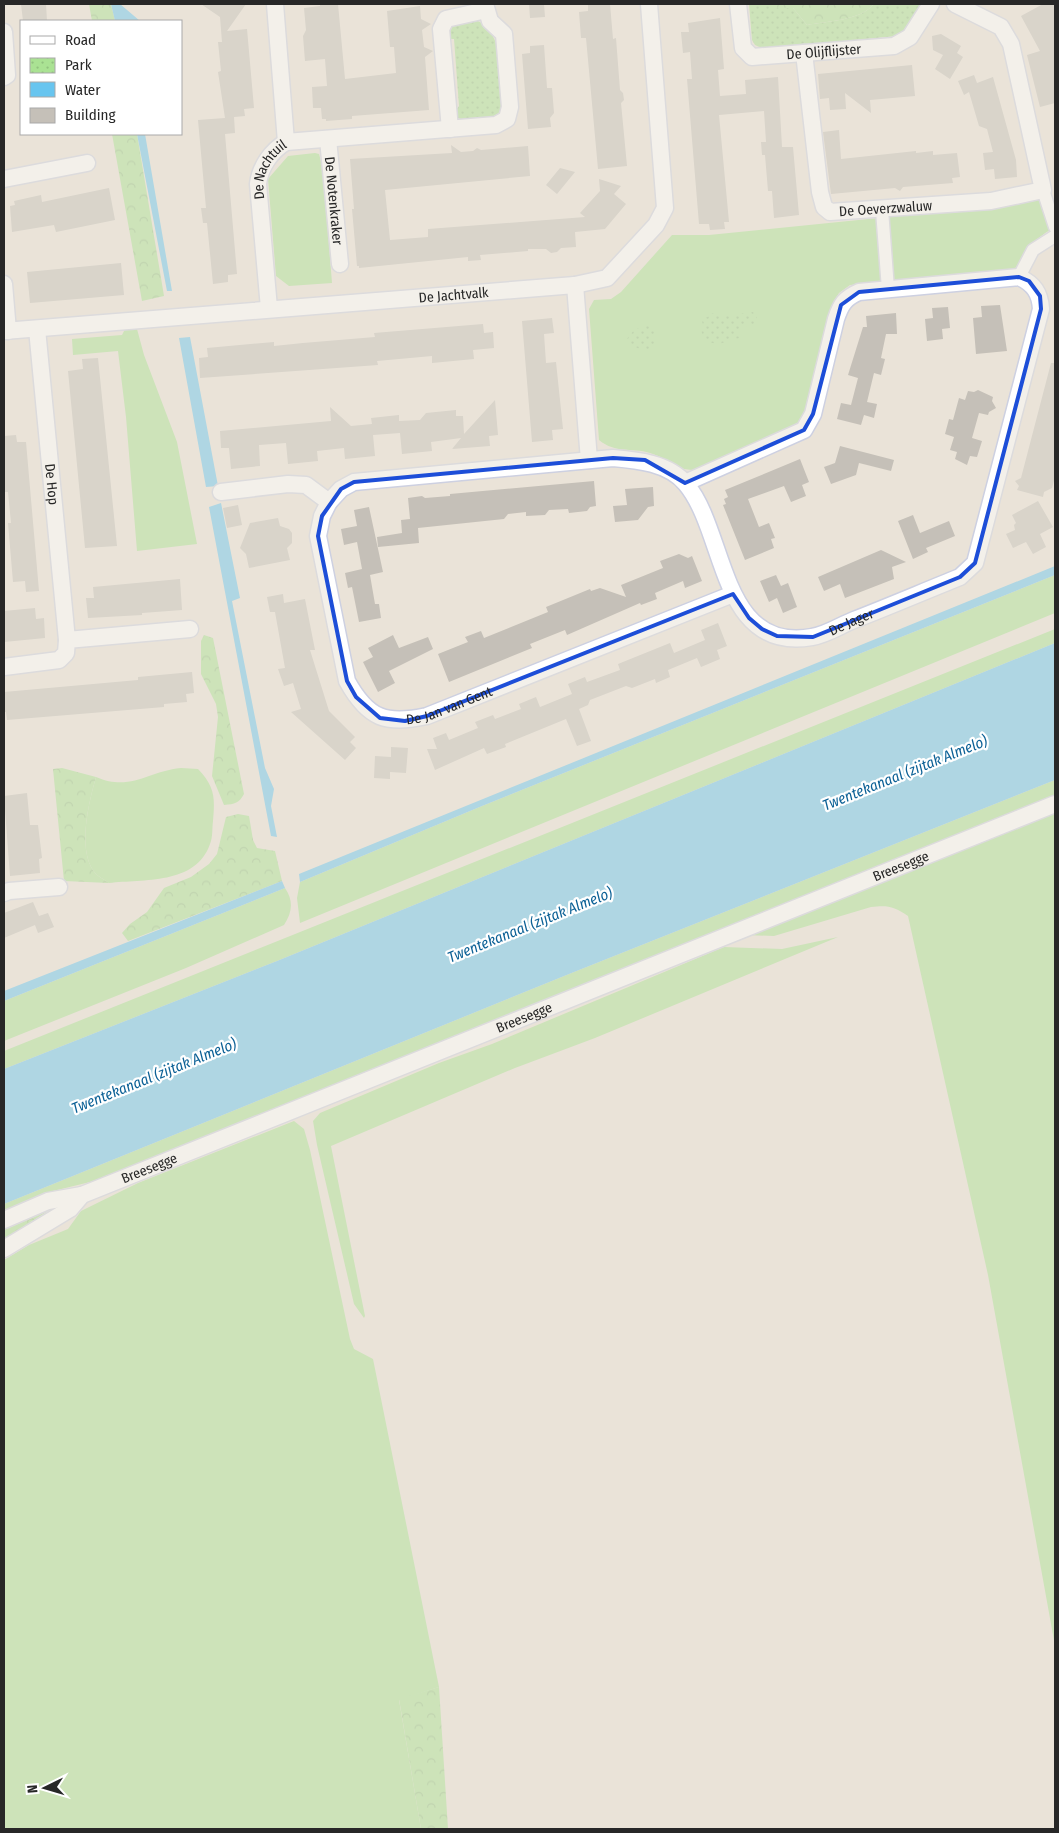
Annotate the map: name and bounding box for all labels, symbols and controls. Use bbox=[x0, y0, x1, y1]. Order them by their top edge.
legend bbox=[20, 20, 182, 135]
text: Road bbox=[65, 31, 96, 49]
street label: De Olijflijster bbox=[786, 40, 862, 63]
text: Park bbox=[65, 56, 92, 74]
text: Water bbox=[65, 81, 101, 99]
text: Building bbox=[65, 106, 116, 124]
street label: De Nachtuil bbox=[249, 136, 290, 200]
street label: De Notenkraker bbox=[321, 156, 347, 246]
street label: De Oeverzwaluw bbox=[838, 197, 933, 220]
street label: De Jachtvalk bbox=[418, 283, 490, 306]
street label: De Hop bbox=[42, 463, 62, 506]
street label: De Jager bbox=[826, 605, 876, 639]
street label: De Jan van Gent bbox=[405, 682, 495, 728]
water label: Twentekanaal (zijtak Almelo) bbox=[820, 731, 991, 814]
street label: Breesegge bbox=[870, 847, 931, 885]
water label: Twentekanaal (zijtak Almelo) bbox=[445, 883, 616, 966]
street label: Breesegge bbox=[494, 998, 555, 1036]
water label: Twentekanaal (zijtak Almelo) bbox=[69, 1034, 240, 1117]
street label: Breesegge bbox=[119, 1149, 180, 1187]
north arrow bbox=[20, 1763, 70, 1813]
text: N bbox=[24, 1784, 41, 1794]

